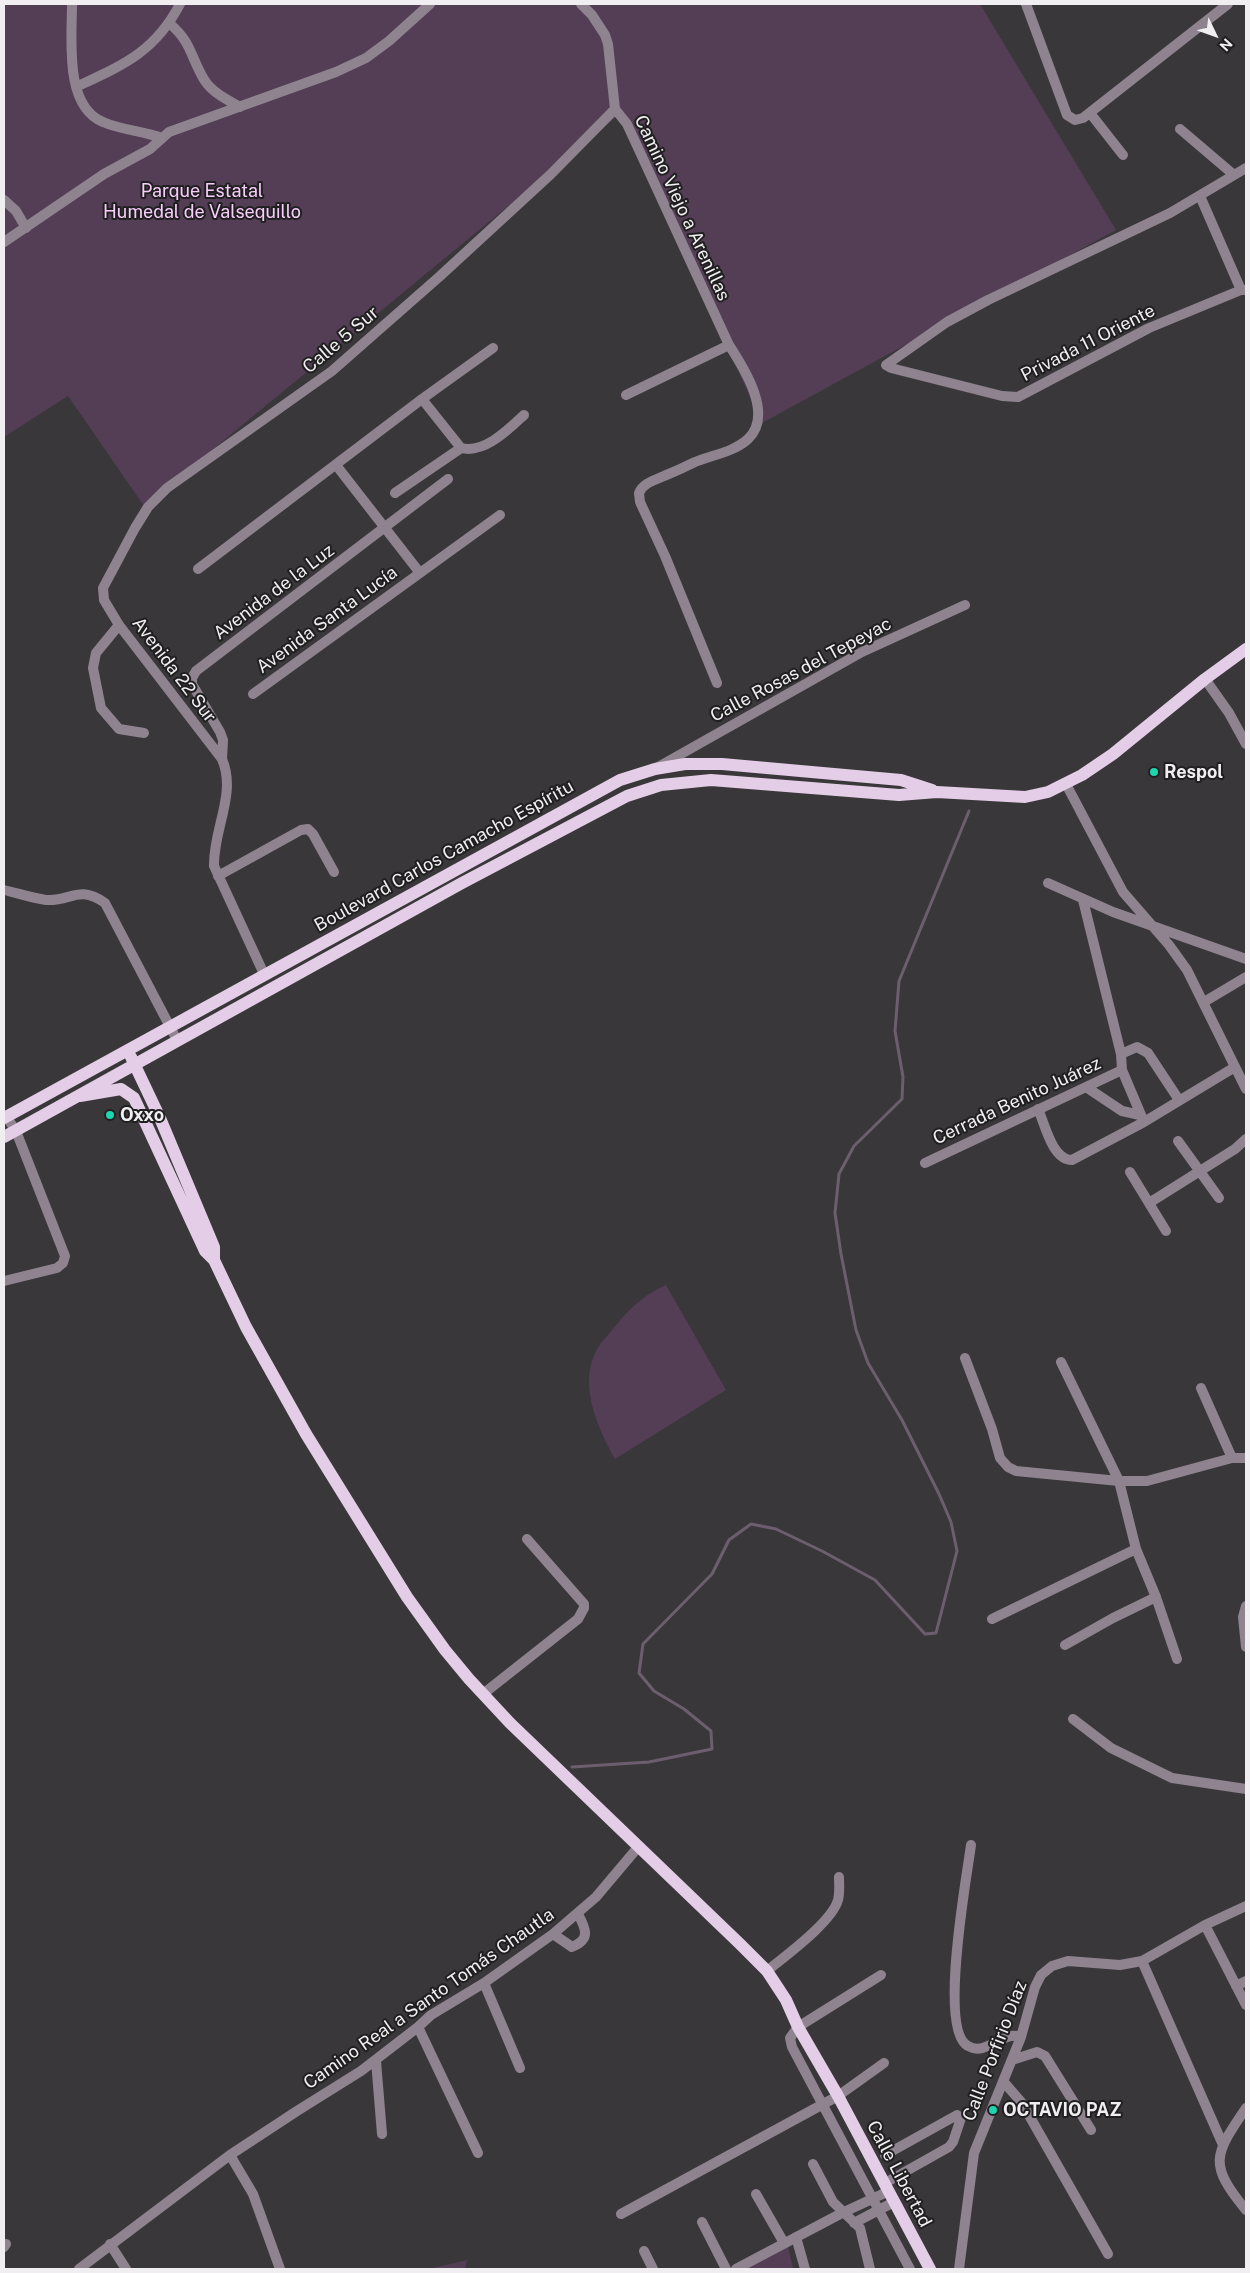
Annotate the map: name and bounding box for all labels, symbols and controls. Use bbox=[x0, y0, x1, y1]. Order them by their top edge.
north arrow bbox=[1190, 10, 1240, 60]
text: N bbox=[1217, 36, 1236, 54]
street label: Camino Viejo a Arenillas bbox=[630, 112, 734, 304]
park label: Parque Estatal Humedal de Valsequillo bbox=[103, 180, 301, 222]
street label: Privada 11 Oriente bbox=[1017, 300, 1159, 386]
street label: Calle 5 Sur bbox=[299, 302, 383, 378]
street label: Avenida de la Luz bbox=[210, 540, 338, 644]
street label: Avenida Santa Lucía bbox=[252, 562, 402, 678]
street label: Avenida 22 Sur bbox=[127, 613, 221, 727]
street label: Calle Rosas del Tepeyac bbox=[707, 613, 895, 727]
place label: Respol bbox=[1164, 761, 1223, 783]
marker: Respol bbox=[1148, 766, 1160, 778]
street label: Boulevard Carlos Camacho Espíritu bbox=[311, 776, 577, 936]
street label: Cerrada Benito Juárez bbox=[930, 1053, 1104, 1149]
place label: Oxxo bbox=[120, 1104, 164, 1126]
marker: Oxxo bbox=[104, 1109, 116, 1121]
street label: Camino Real a Santo Tomás Chautla bbox=[300, 1904, 558, 2094]
street label: Calle Porfirio Díaz bbox=[958, 1978, 1032, 2124]
place label: OCTAVIO PAZ bbox=[1003, 2099, 1122, 2121]
marker: OCTAVIO PAZ bbox=[987, 2104, 999, 2116]
street label: Calle Libertad bbox=[862, 2117, 936, 2231]

